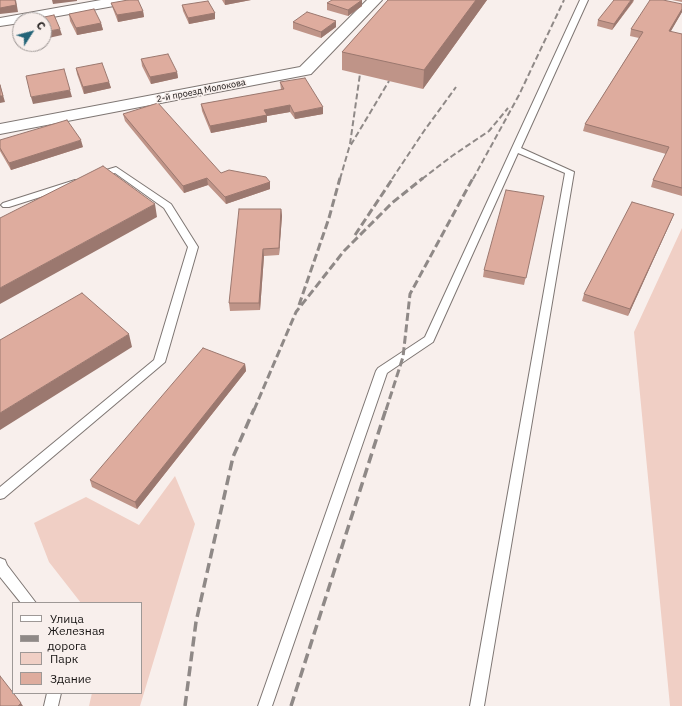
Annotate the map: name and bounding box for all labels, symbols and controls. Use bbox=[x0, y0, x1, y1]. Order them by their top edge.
north arrow bbox=[12, 12, 52, 52]
text: С bbox=[33, 19, 49, 33]
street label: 2-й проезд Молокова bbox=[155, 77, 247, 105]
legend bbox=[12, 602, 142, 694]
text: Улица bbox=[50, 611, 84, 626]
text: Железная дорога bbox=[47, 623, 105, 653]
text: Парк bbox=[50, 651, 78, 666]
text: Здание bbox=[50, 671, 91, 686]

